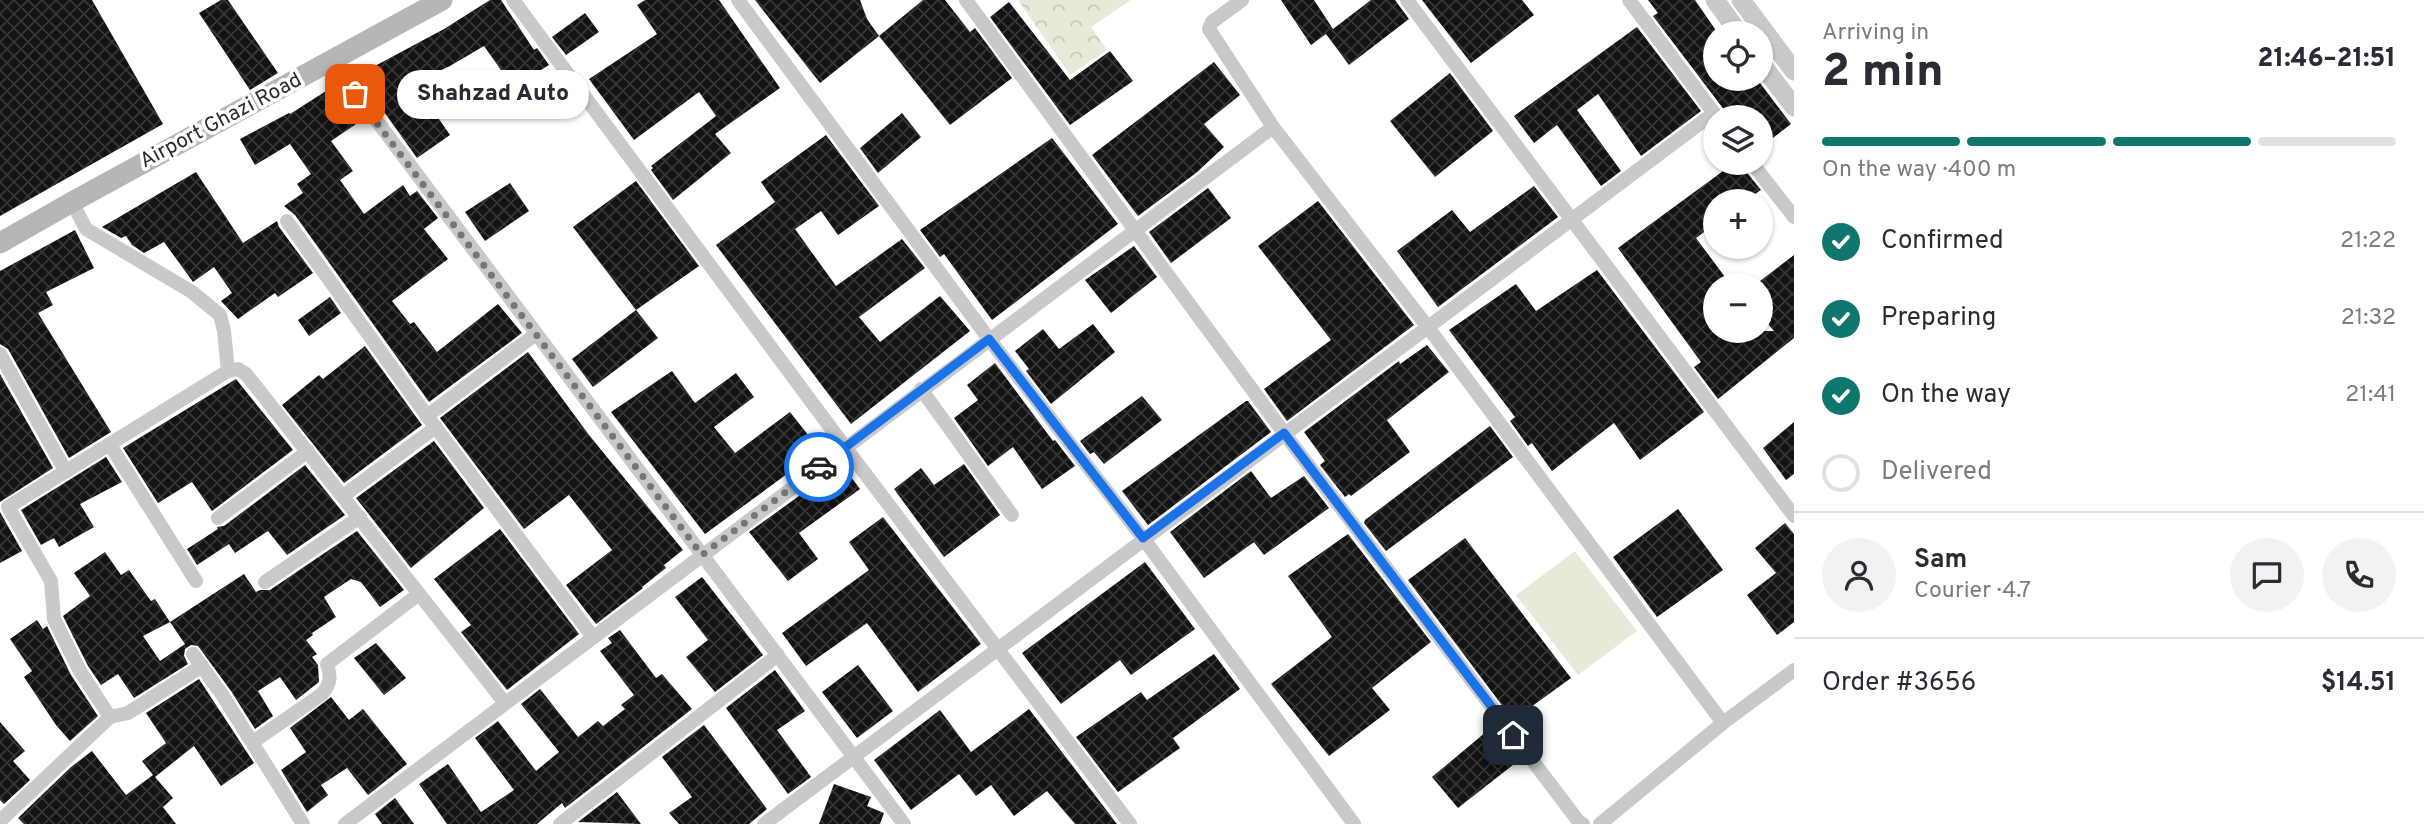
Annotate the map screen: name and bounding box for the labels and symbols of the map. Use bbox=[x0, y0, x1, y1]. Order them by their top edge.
pin bbox=[325, 64, 385, 124]
street label: Airport Ghazi Road bbox=[135, 67, 307, 175]
callout: Shahzad Auto bbox=[397, 70, 590, 119]
courier bbox=[784, 432, 854, 502]
pin bbox=[1483, 705, 1543, 765]

